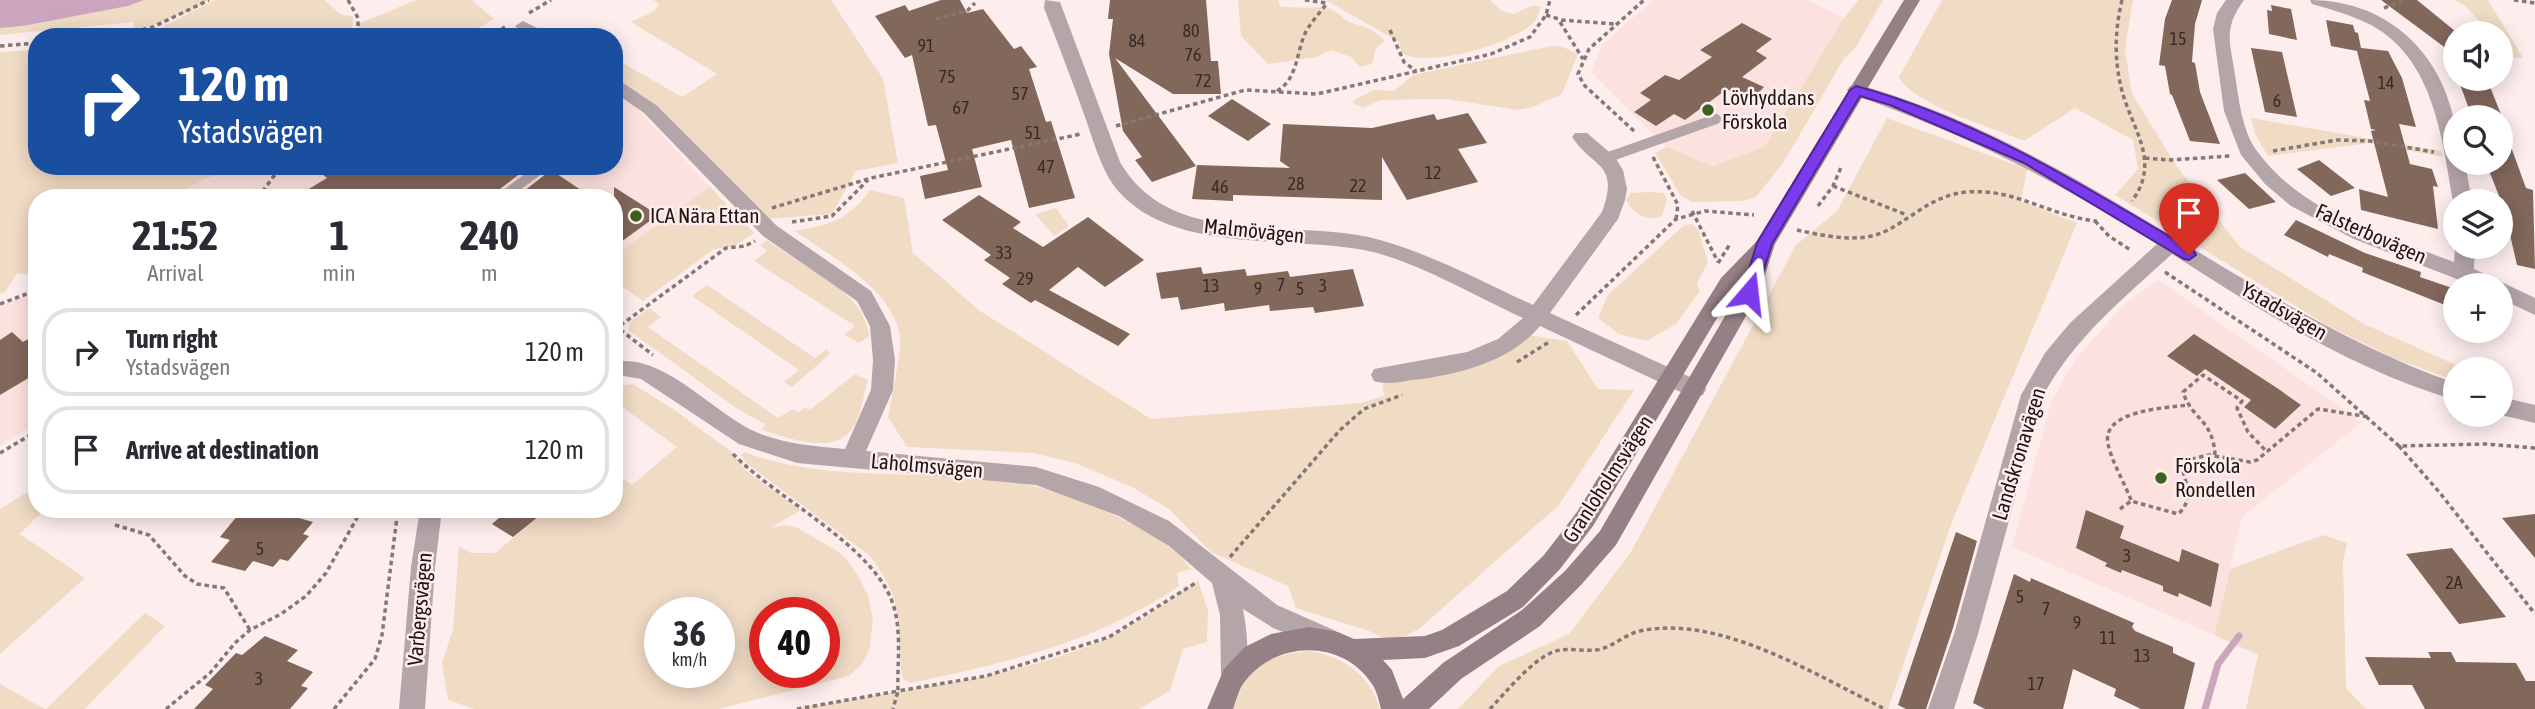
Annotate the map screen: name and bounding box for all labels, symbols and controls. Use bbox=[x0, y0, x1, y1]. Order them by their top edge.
house number: 80 bbox=[1183, 20, 1199, 41]
map controls bbox=[2443, 21, 2513, 427]
button: sound bbox=[2443, 21, 2513, 91]
house number: 15 bbox=[2170, 28, 2186, 49]
house number: 84 bbox=[1129, 30, 1145, 51]
house number: 91 bbox=[918, 35, 934, 56]
house number: 76 bbox=[1185, 44, 1201, 65]
text: 120 m bbox=[178, 55, 289, 111]
icon: right bbox=[63, 56, 154, 147]
house number: 75 bbox=[939, 66, 955, 87]
house number: 72 bbox=[1195, 70, 1211, 91]
house number: 14 bbox=[2378, 72, 2394, 93]
house number: 57 bbox=[1012, 83, 1028, 104]
place label: Lövhyddans Förskola bbox=[1722, 85, 1814, 133]
house number: 6 bbox=[2273, 90, 2281, 111]
house number: 67 bbox=[953, 97, 969, 118]
marker: Lövhyddans Förskola bbox=[1700, 102, 1716, 118]
button: search bbox=[2443, 105, 2513, 175]
text: Ystadsvägen bbox=[178, 113, 323, 150]
house number: 51 bbox=[1025, 122, 1041, 143]
house number: 47 bbox=[1038, 156, 1054, 177]
house number: 12 bbox=[1425, 162, 1441, 183]
house number: 28 bbox=[1288, 173, 1304, 194]
house number: 22 bbox=[1350, 175, 1366, 196]
house number: 46 bbox=[1212, 176, 1228, 197]
pin bbox=[2159, 183, 2219, 255]
button: layers bbox=[2443, 189, 2513, 259]
icon: arrive bbox=[2170, 194, 2208, 232]
street label: Falsterbovägen bbox=[2312, 198, 2430, 268]
place label: ICA Nära Ettan bbox=[650, 203, 760, 227]
marker: ICA Nära Ettan bbox=[628, 208, 644, 224]
text: 21:52 bbox=[132, 211, 219, 259]
text: 1 bbox=[329, 211, 349, 259]
text: 240 bbox=[460, 211, 519, 259]
street label: Malmövägen bbox=[1203, 213, 1305, 247]
house number: 33 bbox=[996, 242, 1012, 263]
position arrow bbox=[1712, 256, 1786, 330]
text: Arrival bbox=[147, 260, 203, 286]
text: min bbox=[323, 260, 356, 286]
text: m bbox=[481, 260, 498, 286]
house number: 29 bbox=[1017, 268, 1033, 289]
button: + bbox=[2443, 273, 2513, 343]
house number: 7 bbox=[1277, 274, 1285, 295]
house number: 13 bbox=[1203, 275, 1219, 296]
house number: 3 bbox=[1319, 275, 1327, 296]
street label: Ystadsvägen bbox=[2237, 276, 2332, 344]
house number: 9 bbox=[1254, 278, 1262, 299]
house number: 5 bbox=[1296, 278, 1304, 299]
text: Turn right bbox=[126, 324, 217, 354]
icon: right bbox=[67, 333, 105, 371]
text: 120 m bbox=[525, 337, 584, 367]
text: Ystadsvägen bbox=[126, 354, 231, 380]
button: − bbox=[2443, 357, 2513, 427]
street label: Landskronavägen bbox=[1987, 385, 2050, 523]
street label: Granloholmsvägen bbox=[1557, 410, 1657, 547]
icon: arrive bbox=[67, 431, 105, 469]
text: Arrive at destination bbox=[126, 435, 319, 465]
text: 120 m bbox=[525, 435, 584, 465]
street label: Laholmsvägen bbox=[870, 448, 984, 482]
place label: Förskola Rondellen bbox=[2175, 453, 2256, 501]
marker: Förskola Rondellen bbox=[2153, 470, 2169, 486]
house number: 5 bbox=[256, 538, 264, 559]
house number: 3 bbox=[2123, 545, 2131, 566]
street label: Varbergsvägen bbox=[402, 551, 436, 667]
house number: 2A bbox=[2445, 572, 2463, 593]
house number: 5 bbox=[2016, 586, 2024, 607]
speed limit sign: 40 bbox=[749, 597, 840, 688]
house number: 7 bbox=[2042, 598, 2050, 619]
house number: 9 bbox=[2073, 612, 2081, 633]
text: 36 bbox=[673, 613, 706, 653]
house number: 11 bbox=[2100, 627, 2116, 648]
house number: 13 bbox=[2134, 645, 2150, 666]
text: km/h bbox=[672, 649, 707, 670]
house number: 3 bbox=[255, 668, 263, 689]
house number: 17 bbox=[2028, 673, 2044, 694]

